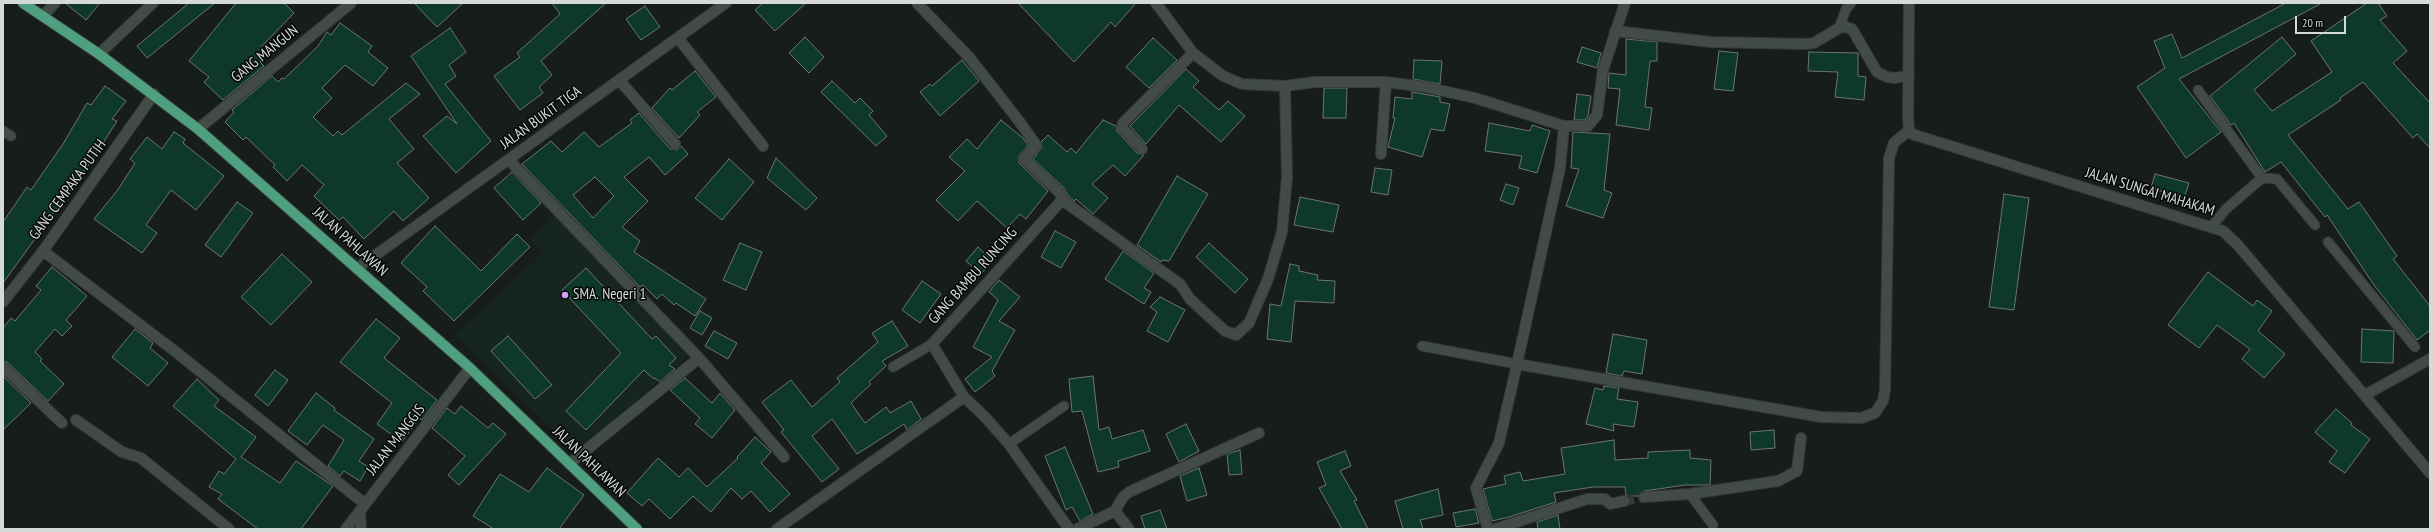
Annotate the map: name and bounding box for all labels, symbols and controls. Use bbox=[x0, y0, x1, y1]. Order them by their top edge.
scale bar bbox=[2297, 8, 2348, 34]
text: 20 m bbox=[2302, 15, 2323, 30]
street label: GANG MANGUN bbox=[228, 21, 302, 87]
street label: JALAN BUKIT TIGA bbox=[497, 83, 585, 153]
street label: GANG CEMPAKA PUTIH bbox=[26, 137, 110, 243]
street label: JALAN SUNGAI MAHAKAM bbox=[2083, 164, 2217, 220]
street label: JALAN PAHLAWAN bbox=[309, 204, 391, 280]
street label: GANG BAMBU RUNCING bbox=[925, 224, 1021, 328]
place label: SMA. Negeri 1 bbox=[573, 286, 646, 304]
marker: SMA. Negeri 1 bbox=[560, 290, 570, 300]
street label: JALAN MANGGIS bbox=[363, 401, 429, 479]
street label: JALAN PAHLAWAN bbox=[549, 423, 629, 501]

